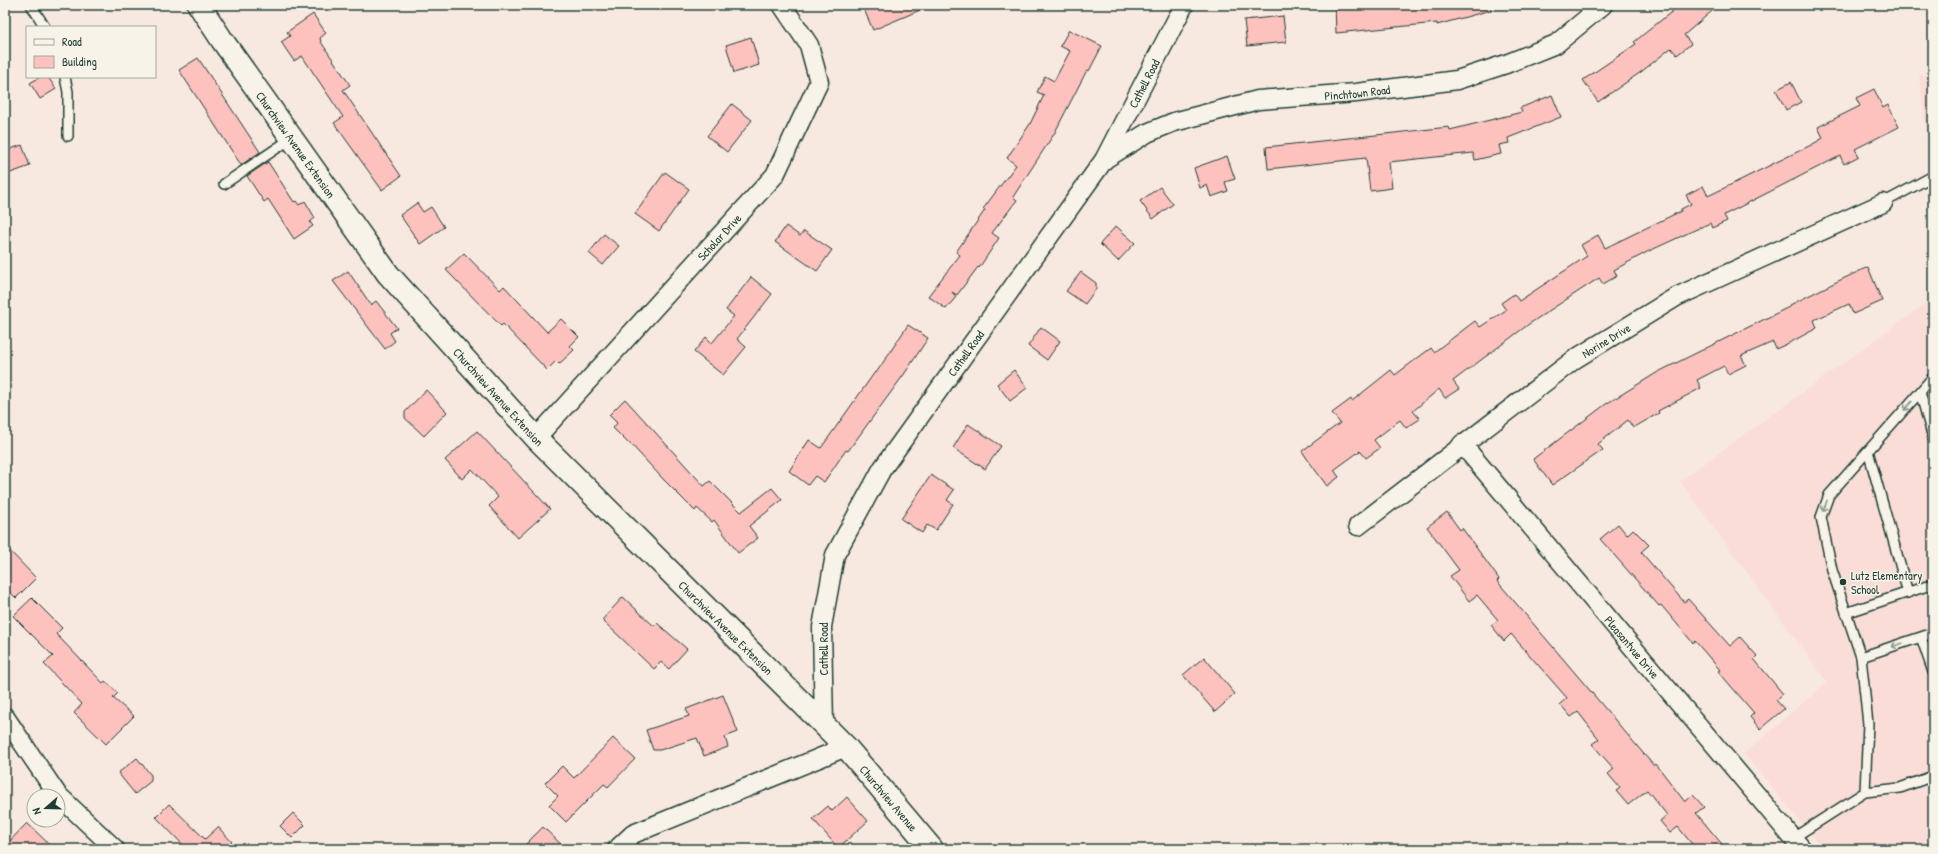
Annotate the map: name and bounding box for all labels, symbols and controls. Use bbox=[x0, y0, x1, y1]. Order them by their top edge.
legend bbox=[26, 26, 156, 78]
text: Road bbox=[62, 33, 82, 50]
text: Building bbox=[62, 53, 97, 70]
street label: Cathell Road bbox=[1124, 56, 1163, 111]
street label: Pinchtown Road bbox=[1324, 80, 1392, 104]
street label: Churchview Avenue Extension bbox=[252, 88, 340, 201]
street label: Scholar Drive bbox=[693, 209, 745, 264]
street label: Norine Drive bbox=[1578, 319, 1634, 361]
street label: Cathell Road bbox=[943, 326, 988, 379]
street label: Churchview Avenue Extension bbox=[450, 344, 548, 450]
one-way arrow bbox=[1903, 401, 1912, 411]
one-way arrow bbox=[1821, 499, 1829, 511]
place label: Lutz Elementary School bbox=[1851, 567, 1922, 598]
street label: Churchview Avenue Extension bbox=[675, 576, 777, 678]
marker: Lutz Elementary School bbox=[1838, 577, 1848, 587]
street label: Pleasantvue Drive bbox=[1601, 612, 1664, 682]
street label: Cathell Road bbox=[815, 622, 832, 675]
one-way arrow bbox=[1891, 642, 1904, 649]
street label: Churchview Avenue bbox=[856, 761, 922, 835]
north arrow bbox=[26, 788, 66, 828]
text: N bbox=[29, 806, 44, 817]

